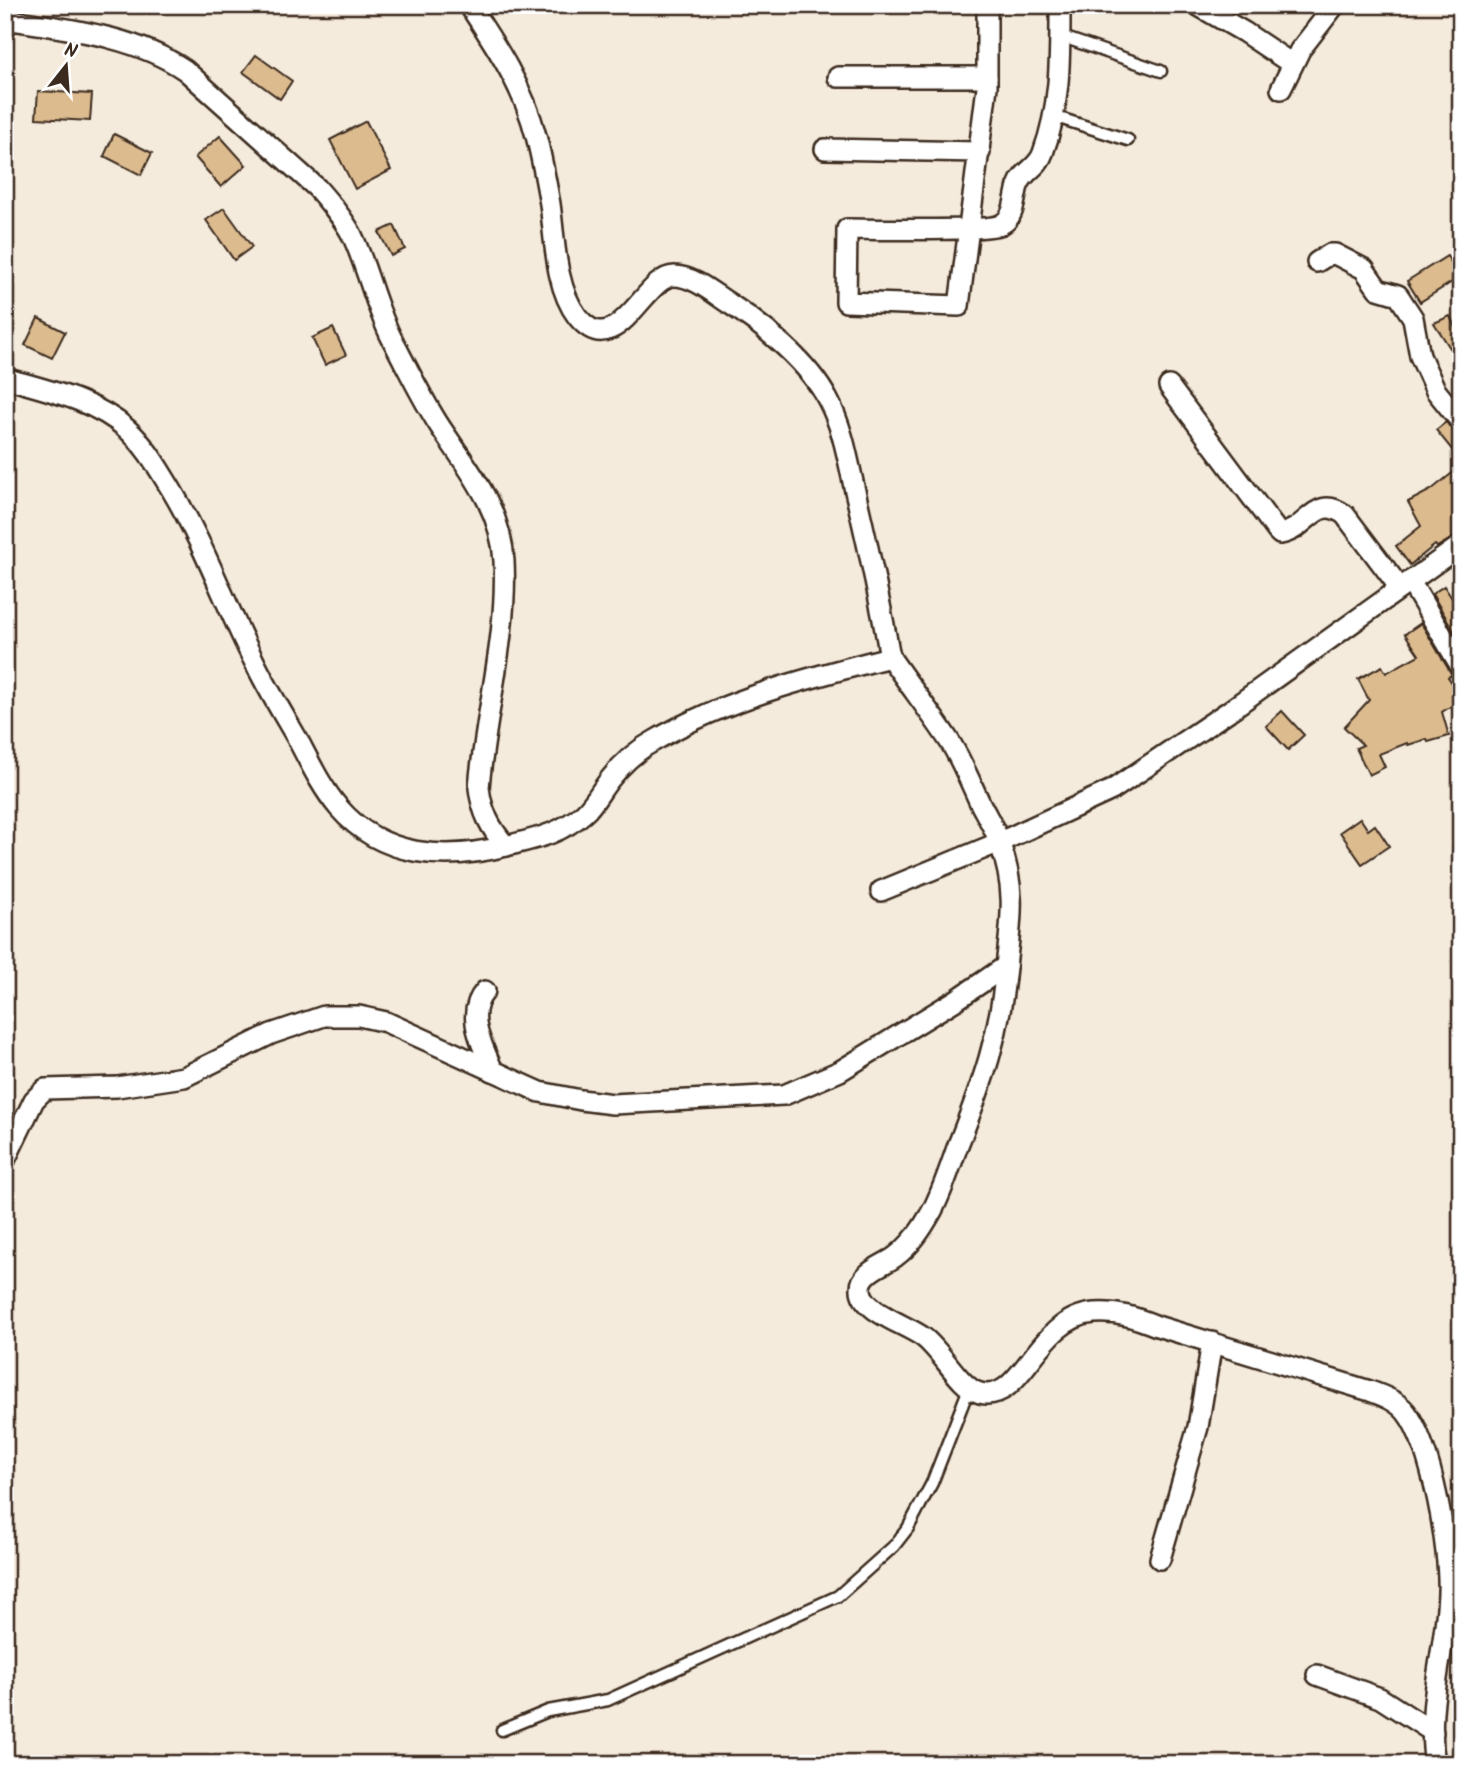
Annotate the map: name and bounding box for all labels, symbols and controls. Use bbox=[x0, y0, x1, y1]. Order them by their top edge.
north arrow bbox=[32, 32, 102, 102]
text: N bbox=[60, 36, 81, 68]

